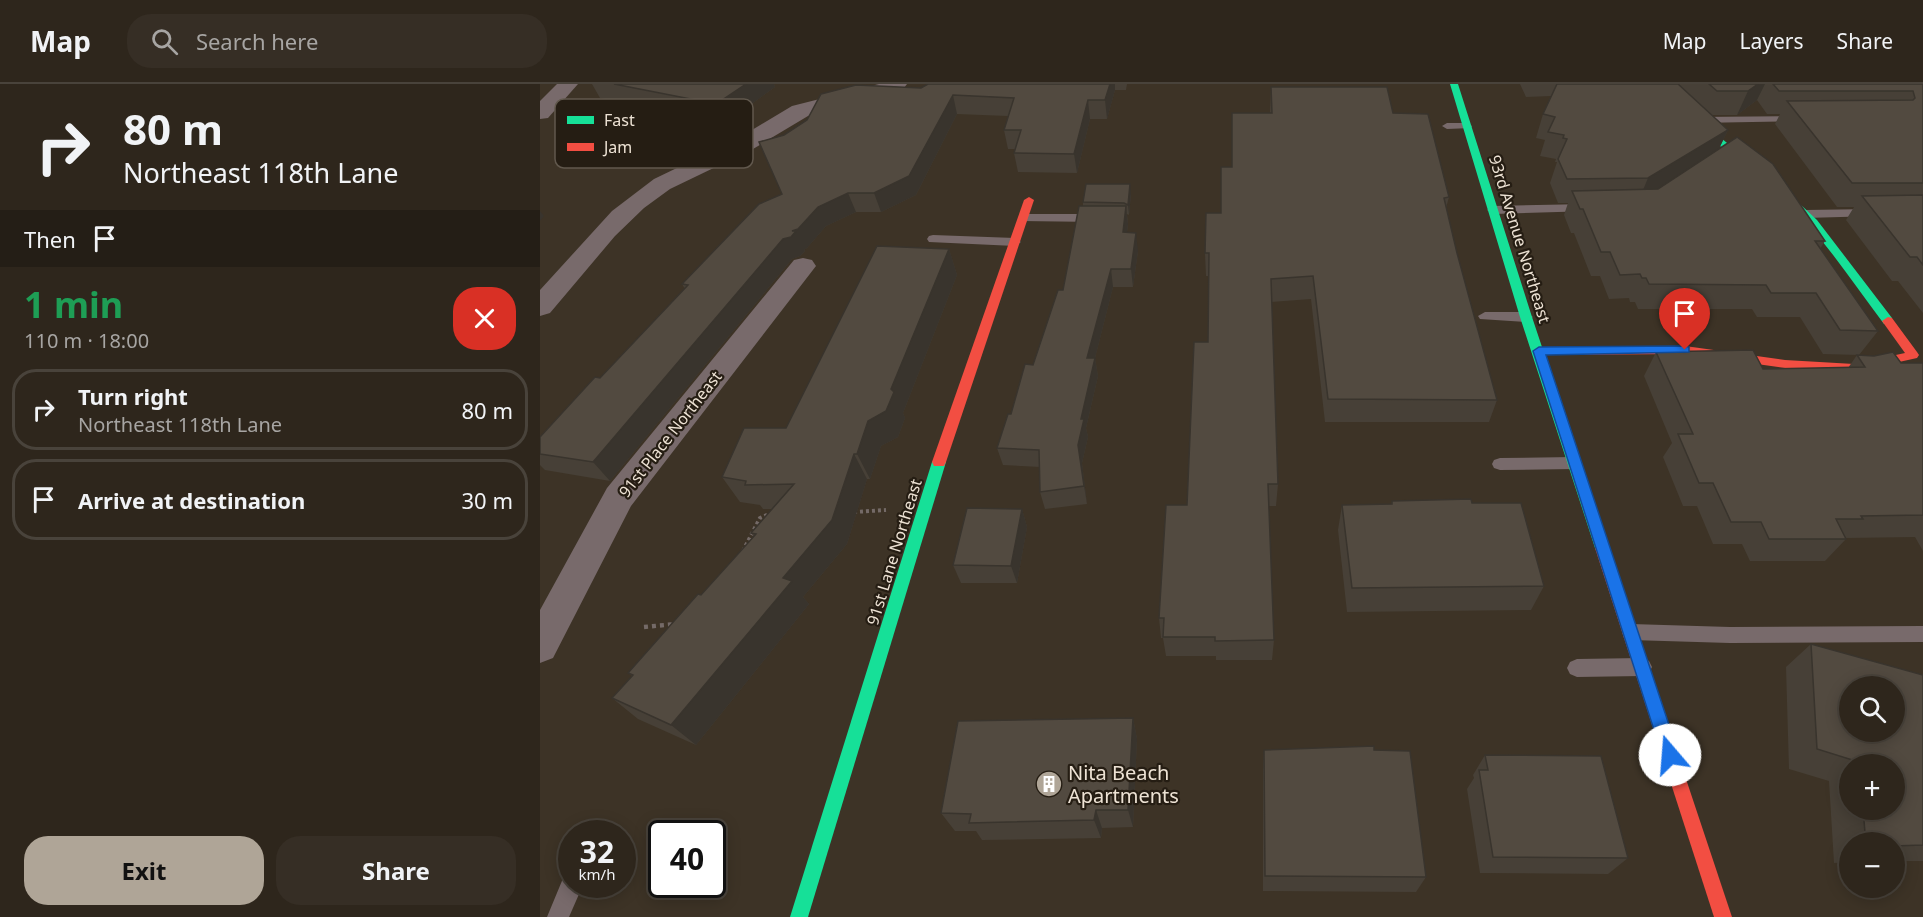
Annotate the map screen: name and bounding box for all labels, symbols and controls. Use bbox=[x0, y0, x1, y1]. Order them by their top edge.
search box bbox=[127, 14, 547, 68]
text: Map bbox=[30, 22, 91, 60]
icon: search bbox=[148, 25, 181, 58]
text: Search here bbox=[196, 26, 318, 56]
text: Map bbox=[1663, 27, 1707, 55]
text: Layers bbox=[1740, 27, 1804, 55]
text: Share bbox=[1837, 27, 1893, 55]
legend bbox=[555, 99, 753, 168]
text: 80 m bbox=[123, 100, 223, 157]
icon: right bbox=[24, 108, 102, 186]
text: Fast bbox=[604, 109, 635, 131]
text: Jam bbox=[602, 136, 632, 158]
street label: 93rd Avenue Northeast bbox=[1484, 152, 1556, 326]
text: Northeast 118th Lane bbox=[123, 154, 399, 191]
icon: arrive bbox=[88, 222, 121, 255]
text: Then bbox=[24, 224, 76, 254]
text: 1 min bbox=[24, 280, 123, 329]
button: close bbox=[453, 287, 516, 350]
pin bbox=[1659, 288, 1710, 350]
icon: arrive bbox=[1668, 297, 1701, 330]
text: 110 m · 18:00 bbox=[24, 327, 149, 354]
street label: 91st Place Northeast bbox=[614, 366, 727, 502]
text: Turn right bbox=[78, 381, 188, 411]
icon: right bbox=[27, 393, 60, 426]
text: 80 m bbox=[462, 395, 513, 425]
text: Northeast 118th Lane bbox=[78, 411, 282, 438]
street label: 91st Lane Northeast bbox=[861, 476, 927, 628]
icon: arrive bbox=[27, 483, 60, 516]
text: Arrive at destination bbox=[78, 485, 305, 515]
text: 30 m bbox=[462, 485, 513, 515]
map controls bbox=[1839, 676, 1905, 898]
button: search bbox=[1839, 676, 1905, 742]
position arrow bbox=[1638, 723, 1702, 787]
button: + bbox=[1839, 754, 1905, 820]
place label: Nita Beach Apartments bbox=[1068, 759, 1179, 809]
building icon: Nita Beach Apartments bbox=[1034, 769, 1064, 799]
speed limit sign: 40 bbox=[648, 820, 726, 898]
text: 32 bbox=[580, 831, 614, 872]
button: − bbox=[1839, 832, 1905, 898]
button: Exit bbox=[24, 836, 264, 905]
button: Share bbox=[276, 836, 516, 905]
text: km/h bbox=[579, 864, 615, 884]

